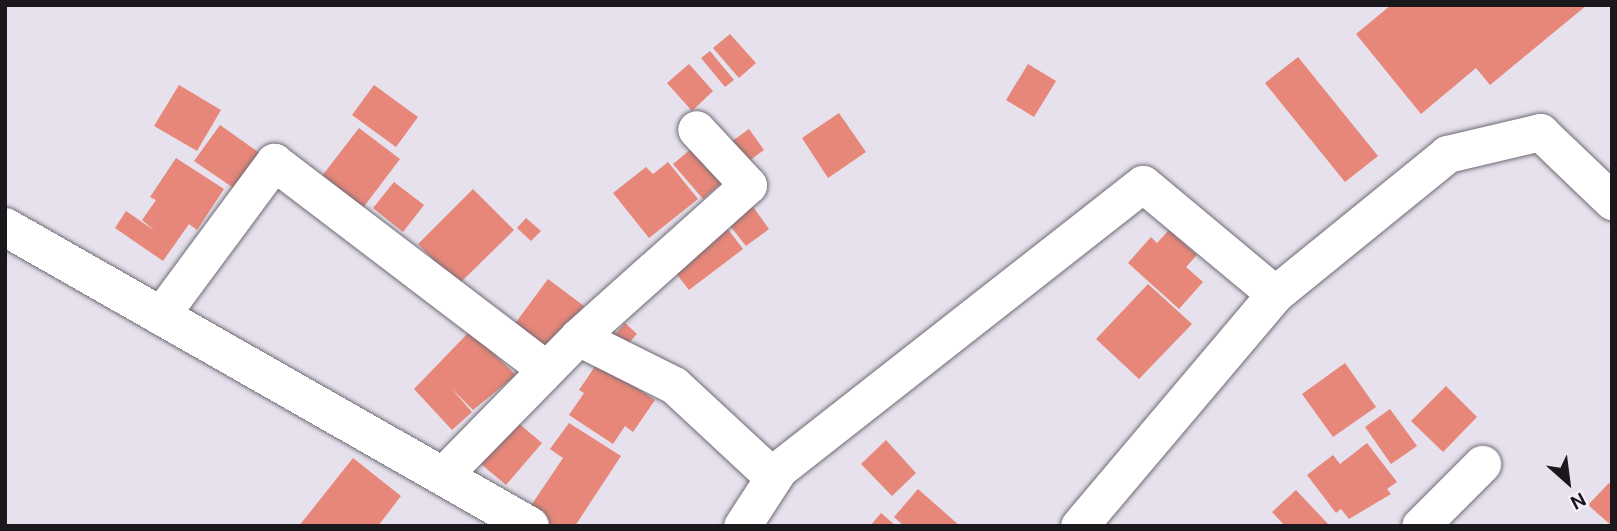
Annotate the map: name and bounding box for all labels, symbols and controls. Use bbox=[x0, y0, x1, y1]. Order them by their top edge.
north arrow bbox=[1533, 447, 1603, 517]
text: N bbox=[1566, 487, 1590, 515]

